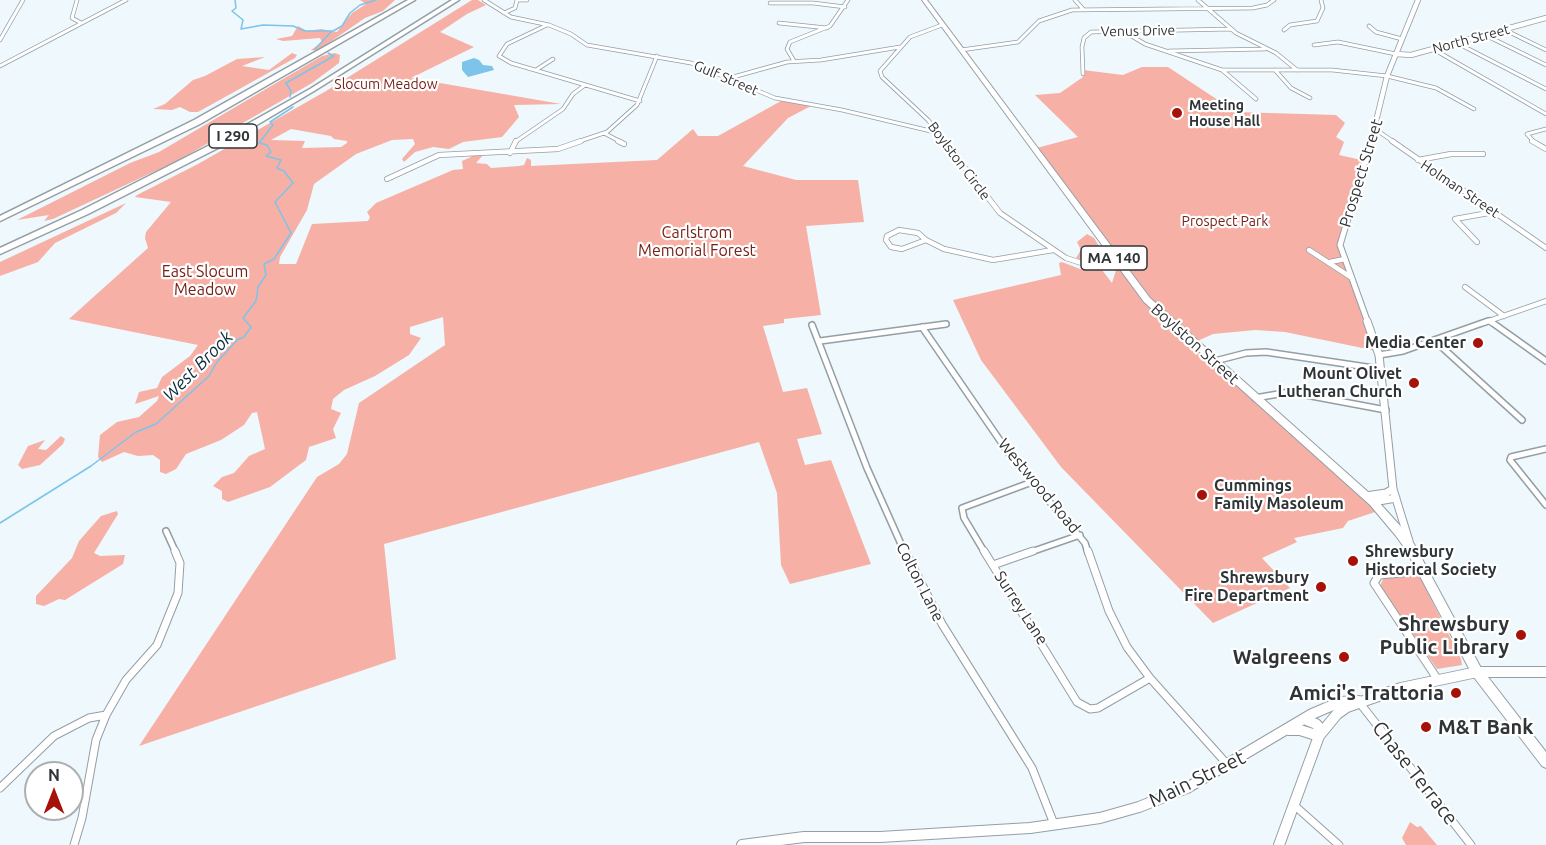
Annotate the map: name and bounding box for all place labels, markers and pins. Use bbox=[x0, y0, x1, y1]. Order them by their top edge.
place label: Meeting House Hall bbox=[1189, 97, 1260, 130]
marker: Meeting House Hall bbox=[1170, 106, 1184, 120]
place label: Media Center bbox=[1365, 333, 1466, 353]
marker: Media Center bbox=[1471, 336, 1485, 350]
place label: Mount Olivet Lutheran Church bbox=[1277, 364, 1402, 402]
marker: Mount Olivet Lutheran Church bbox=[1407, 376, 1421, 390]
place label: Cummings Family Masoleum bbox=[1214, 476, 1344, 514]
marker: Cummings Family Masoleum bbox=[1195, 488, 1209, 502]
place label: Shrewsbury Historical Society bbox=[1365, 542, 1497, 580]
marker: Shrewsbury Historical Society bbox=[1346, 554, 1360, 568]
place label: Shrewsbury Fire Department bbox=[1184, 568, 1309, 606]
marker: Shrewsbury Fire Department bbox=[1314, 580, 1328, 594]
place label: Shrewsbury Public Library bbox=[1380, 612, 1509, 659]
marker: Shrewsbury Public Library bbox=[1514, 628, 1528, 642]
place label: Walgreens bbox=[1233, 645, 1332, 669]
marker: Walgreens bbox=[1337, 650, 1351, 664]
place label: Amici's Trattoria bbox=[1289, 681, 1444, 705]
marker: Amici's Trattoria bbox=[1449, 686, 1463, 700]
place label: M&T Bank bbox=[1438, 715, 1533, 739]
marker: M&T Bank bbox=[1419, 720, 1433, 734]

